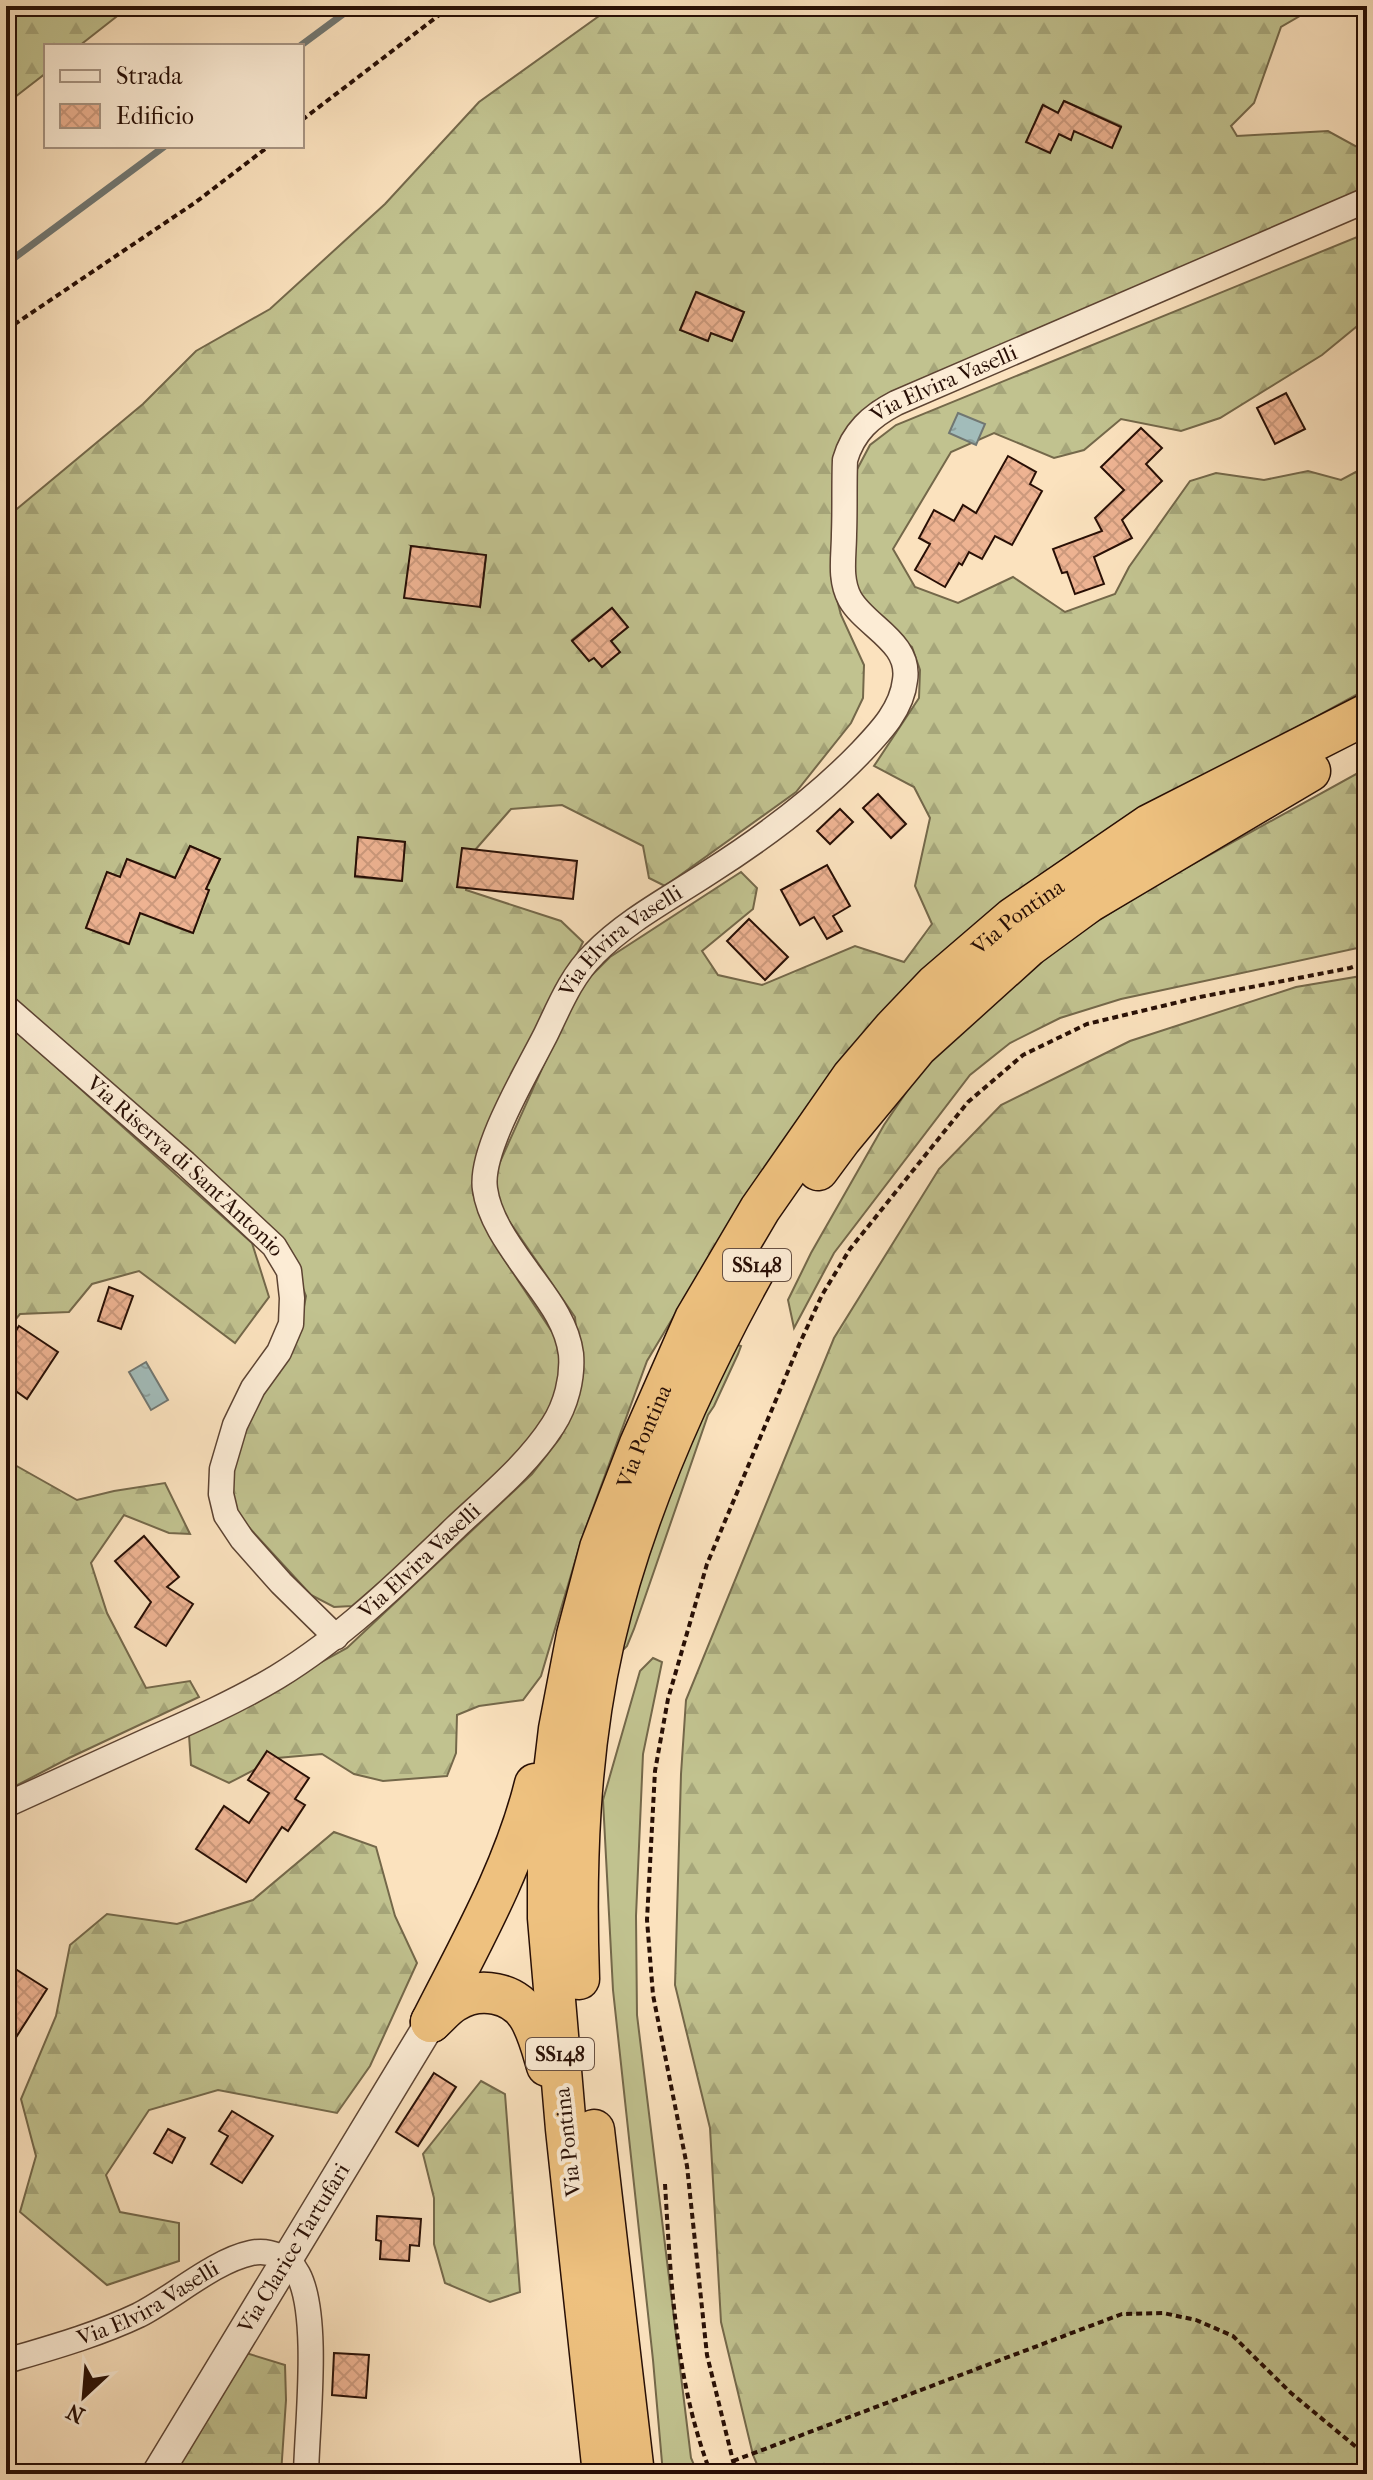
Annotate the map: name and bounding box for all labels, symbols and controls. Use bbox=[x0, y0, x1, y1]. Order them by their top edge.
legend bbox=[44, 44, 304, 148]
text: Strada bbox=[116, 62, 183, 90]
text: Edificio bbox=[116, 102, 194, 130]
street label: Via Elvira Vaselli bbox=[865, 339, 1021, 429]
street label: Via Pontina bbox=[966, 873, 1070, 961]
street label: Via Elvira Vaselli bbox=[553, 879, 687, 1002]
street label: Via Riserva di Sant'Antonio bbox=[81, 1070, 290, 1261]
road number: SS148 bbox=[723, 1249, 791, 1281]
street label: Via Pontina bbox=[611, 1380, 678, 1493]
street label: Via Elvira Vaselli bbox=[353, 1498, 486, 1625]
road number: SS148 bbox=[526, 2038, 594, 2070]
street label: Via Pontina bbox=[549, 2085, 587, 2199]
street label: Via Clarice Tartufari bbox=[232, 2158, 356, 2339]
street label: Via Elvira Vaselli bbox=[73, 2255, 224, 2352]
north arrow bbox=[44, 2356, 124, 2436]
text: N bbox=[62, 2398, 89, 2428]

